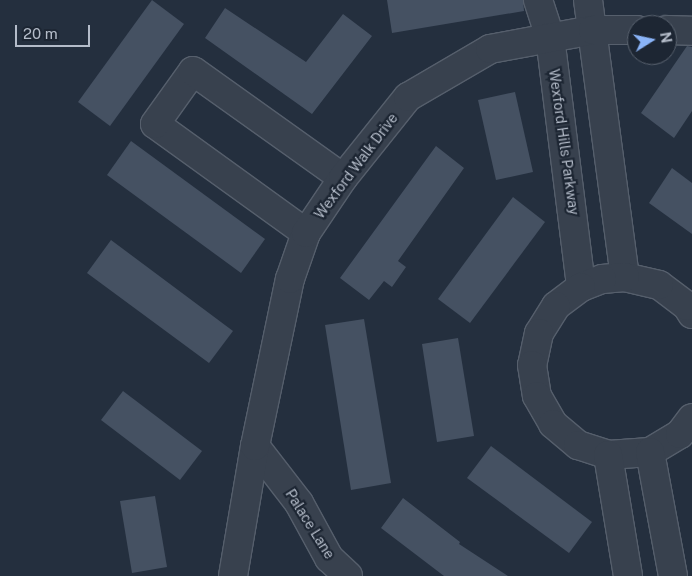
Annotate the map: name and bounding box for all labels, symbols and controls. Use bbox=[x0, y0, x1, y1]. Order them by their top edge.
scale bar bbox=[18, 15, 92, 47]
north arrow bbox=[627, 15, 677, 65]
text: 20 m bbox=[23, 25, 58, 42]
text: N bbox=[657, 31, 675, 44]
street label: Wexford Hills Parkway bbox=[545, 68, 583, 216]
street label: Wexford Walk Drive bbox=[311, 110, 401, 222]
street label: Palace Lane bbox=[282, 486, 338, 562]

